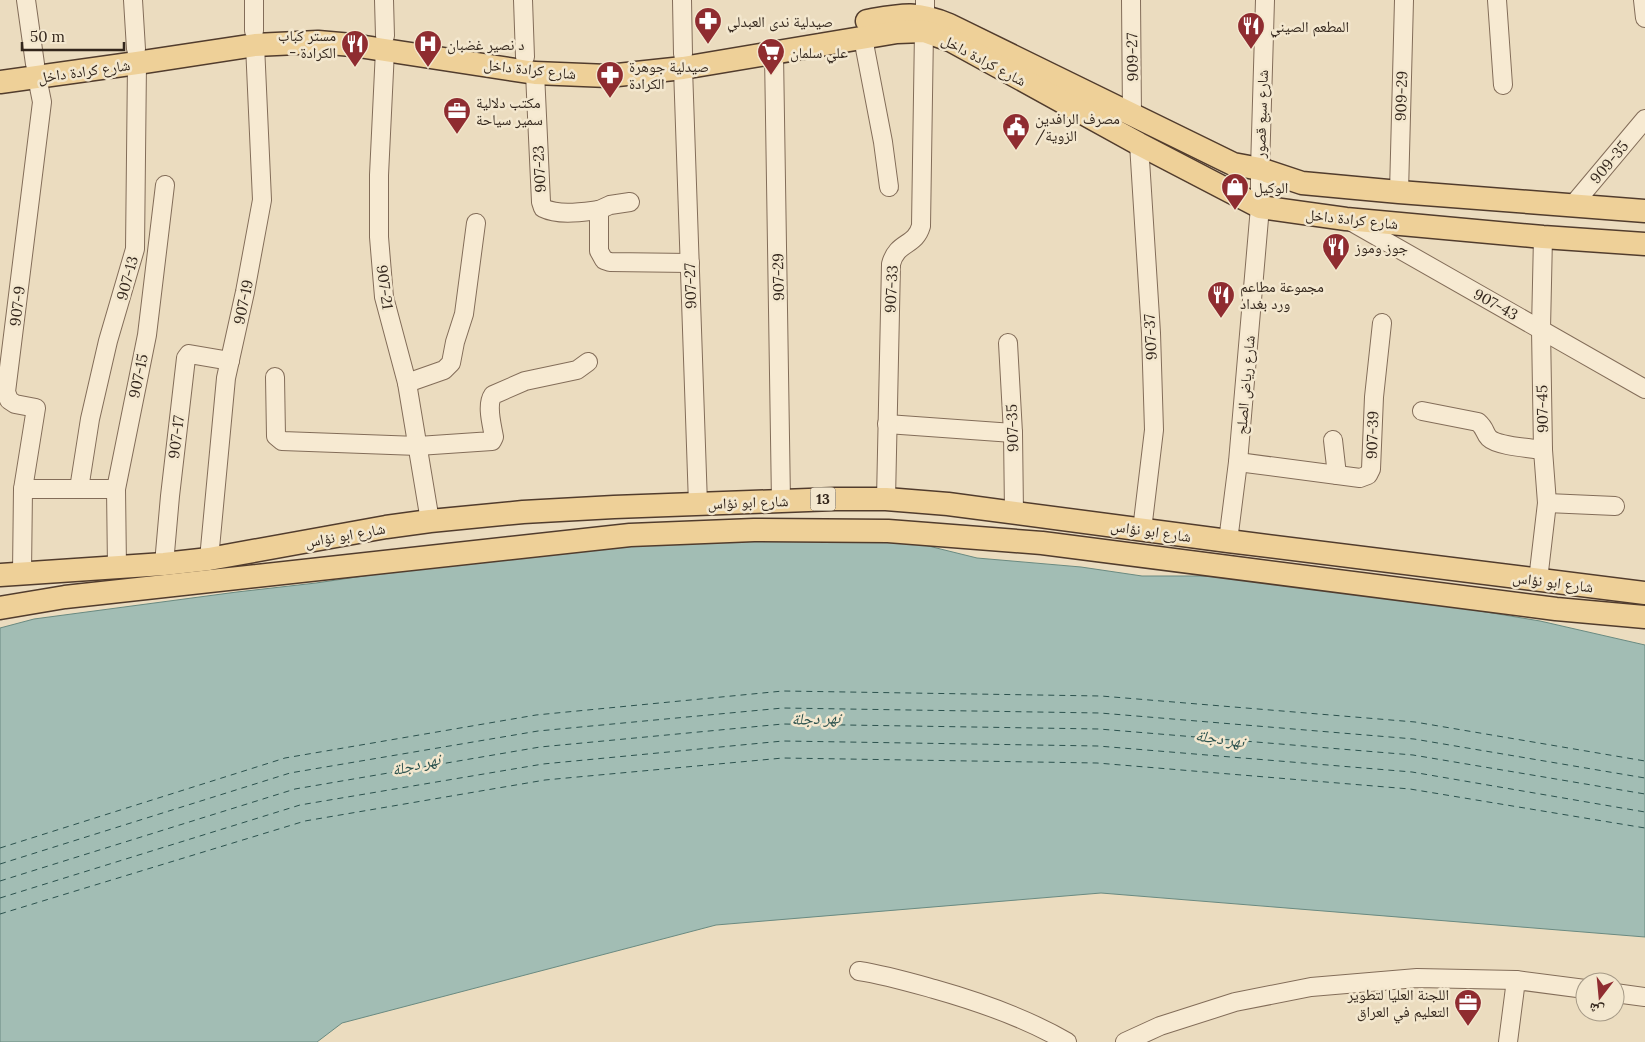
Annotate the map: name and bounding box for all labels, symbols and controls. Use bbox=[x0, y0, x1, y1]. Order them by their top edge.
pharmacy icon: صيدلية ندى العبدلي bbox=[693, 6, 723, 45]
restaurant icon: المطعم الصيني bbox=[1236, 11, 1266, 50]
place label: صيدلية ندى العبدلي bbox=[727, 12, 833, 33]
place label: المطعم الصيني bbox=[1270, 17, 1349, 38]
scale bar bbox=[22, 20, 125, 52]
place label: مستر كباب - الكرادة bbox=[278, 26, 336, 62]
text: 50 m bbox=[30, 27, 65, 46]
restaurant icon: مستر كباب - الكرادة bbox=[340, 29, 370, 68]
hospital icon: د نصير غضبان bbox=[413, 29, 443, 68]
street label: شارع كرادة داخل bbox=[938, 30, 1030, 91]
street label: 909-27 bbox=[1122, 33, 1142, 81]
place label: د نصير غضبان bbox=[447, 35, 525, 55]
supermarket icon: علي سلمان bbox=[756, 37, 786, 76]
place label: علي سلمان bbox=[790, 43, 848, 64]
street label: شارع كرادة داخل bbox=[37, 55, 132, 88]
street label: شارع كرادة داخل bbox=[483, 55, 577, 84]
place label: صيدلية جوهرة الكرادة bbox=[629, 57, 709, 93]
pharmacy icon: صيدلية جوهرة الكرادة bbox=[595, 60, 625, 99]
street label: شارع سبع قصور bbox=[1250, 69, 1273, 160]
street label: 909-29 bbox=[1391, 71, 1411, 121]
place label: مكتب دلالية سمير سياحة bbox=[476, 93, 543, 129]
office icon: مكتب دلالية سمير سياحة bbox=[442, 96, 472, 135]
place label: مصرف الرافدين /الزوية bbox=[1035, 109, 1120, 146]
public building icon: مصرف الرافدين /الزوية bbox=[1001, 112, 1031, 151]
street label: 909-35 bbox=[1586, 137, 1632, 187]
street label: 907-23 bbox=[528, 145, 550, 193]
shop icon: الوكيل bbox=[1220, 172, 1250, 211]
place label: الوكيل bbox=[1254, 178, 1288, 198]
street label: شارع كرادة داخل bbox=[1305, 205, 1399, 234]
restaurant icon: جوز وموز bbox=[1321, 232, 1351, 271]
place label: جوز وموز bbox=[1354, 238, 1408, 257]
street label: 907-29 bbox=[768, 253, 788, 301]
street label: 907-13 bbox=[112, 254, 142, 302]
street label: 907-27 bbox=[680, 263, 700, 309]
street label: 907-21 bbox=[372, 264, 398, 310]
street label: 907-33 bbox=[880, 265, 902, 313]
place label: مجموعة مطاعم ورد بغداد bbox=[1240, 277, 1324, 313]
street label: 907-19 bbox=[229, 278, 257, 326]
restaurant icon: مجموعة مطاعم ورد بغداد bbox=[1206, 280, 1236, 319]
street label: 907-43 bbox=[1470, 284, 1522, 324]
street label: 907-9 bbox=[5, 285, 29, 327]
street label: 907-37 bbox=[1139, 313, 1161, 361]
street label: شارع رياض الصلح bbox=[1231, 334, 1260, 436]
street label: 907-15 bbox=[124, 352, 152, 400]
street label: 907-45 bbox=[1532, 385, 1552, 433]
street label: 907-35 bbox=[1002, 404, 1022, 452]
street label: 907-39 bbox=[1362, 411, 1382, 459]
street label: 907-17 bbox=[164, 414, 188, 460]
road number: 13 bbox=[810, 488, 836, 510]
street label: شارع ابو نؤاس bbox=[707, 491, 789, 514]
street label: شارع ابو نؤاس bbox=[1109, 516, 1193, 547]
street label: شارع ابو نؤاس bbox=[303, 519, 387, 552]
street label: شارع ابو نؤاس bbox=[1512, 568, 1594, 597]
water label: نهر دجلة bbox=[791, 707, 844, 729]
water label: نهر دجلة bbox=[1194, 725, 1248, 752]
water label: نهر دجلة bbox=[390, 748, 445, 780]
north arrow bbox=[1575, 972, 1625, 1022]
place label: اللجنة العليا لتطوير التعليم في العراق bbox=[1346, 985, 1449, 1023]
office icon: اللجنة العليا لتطوير التعليم في العراق bbox=[1453, 988, 1483, 1027]
text: ش bbox=[1587, 999, 1606, 1020]

